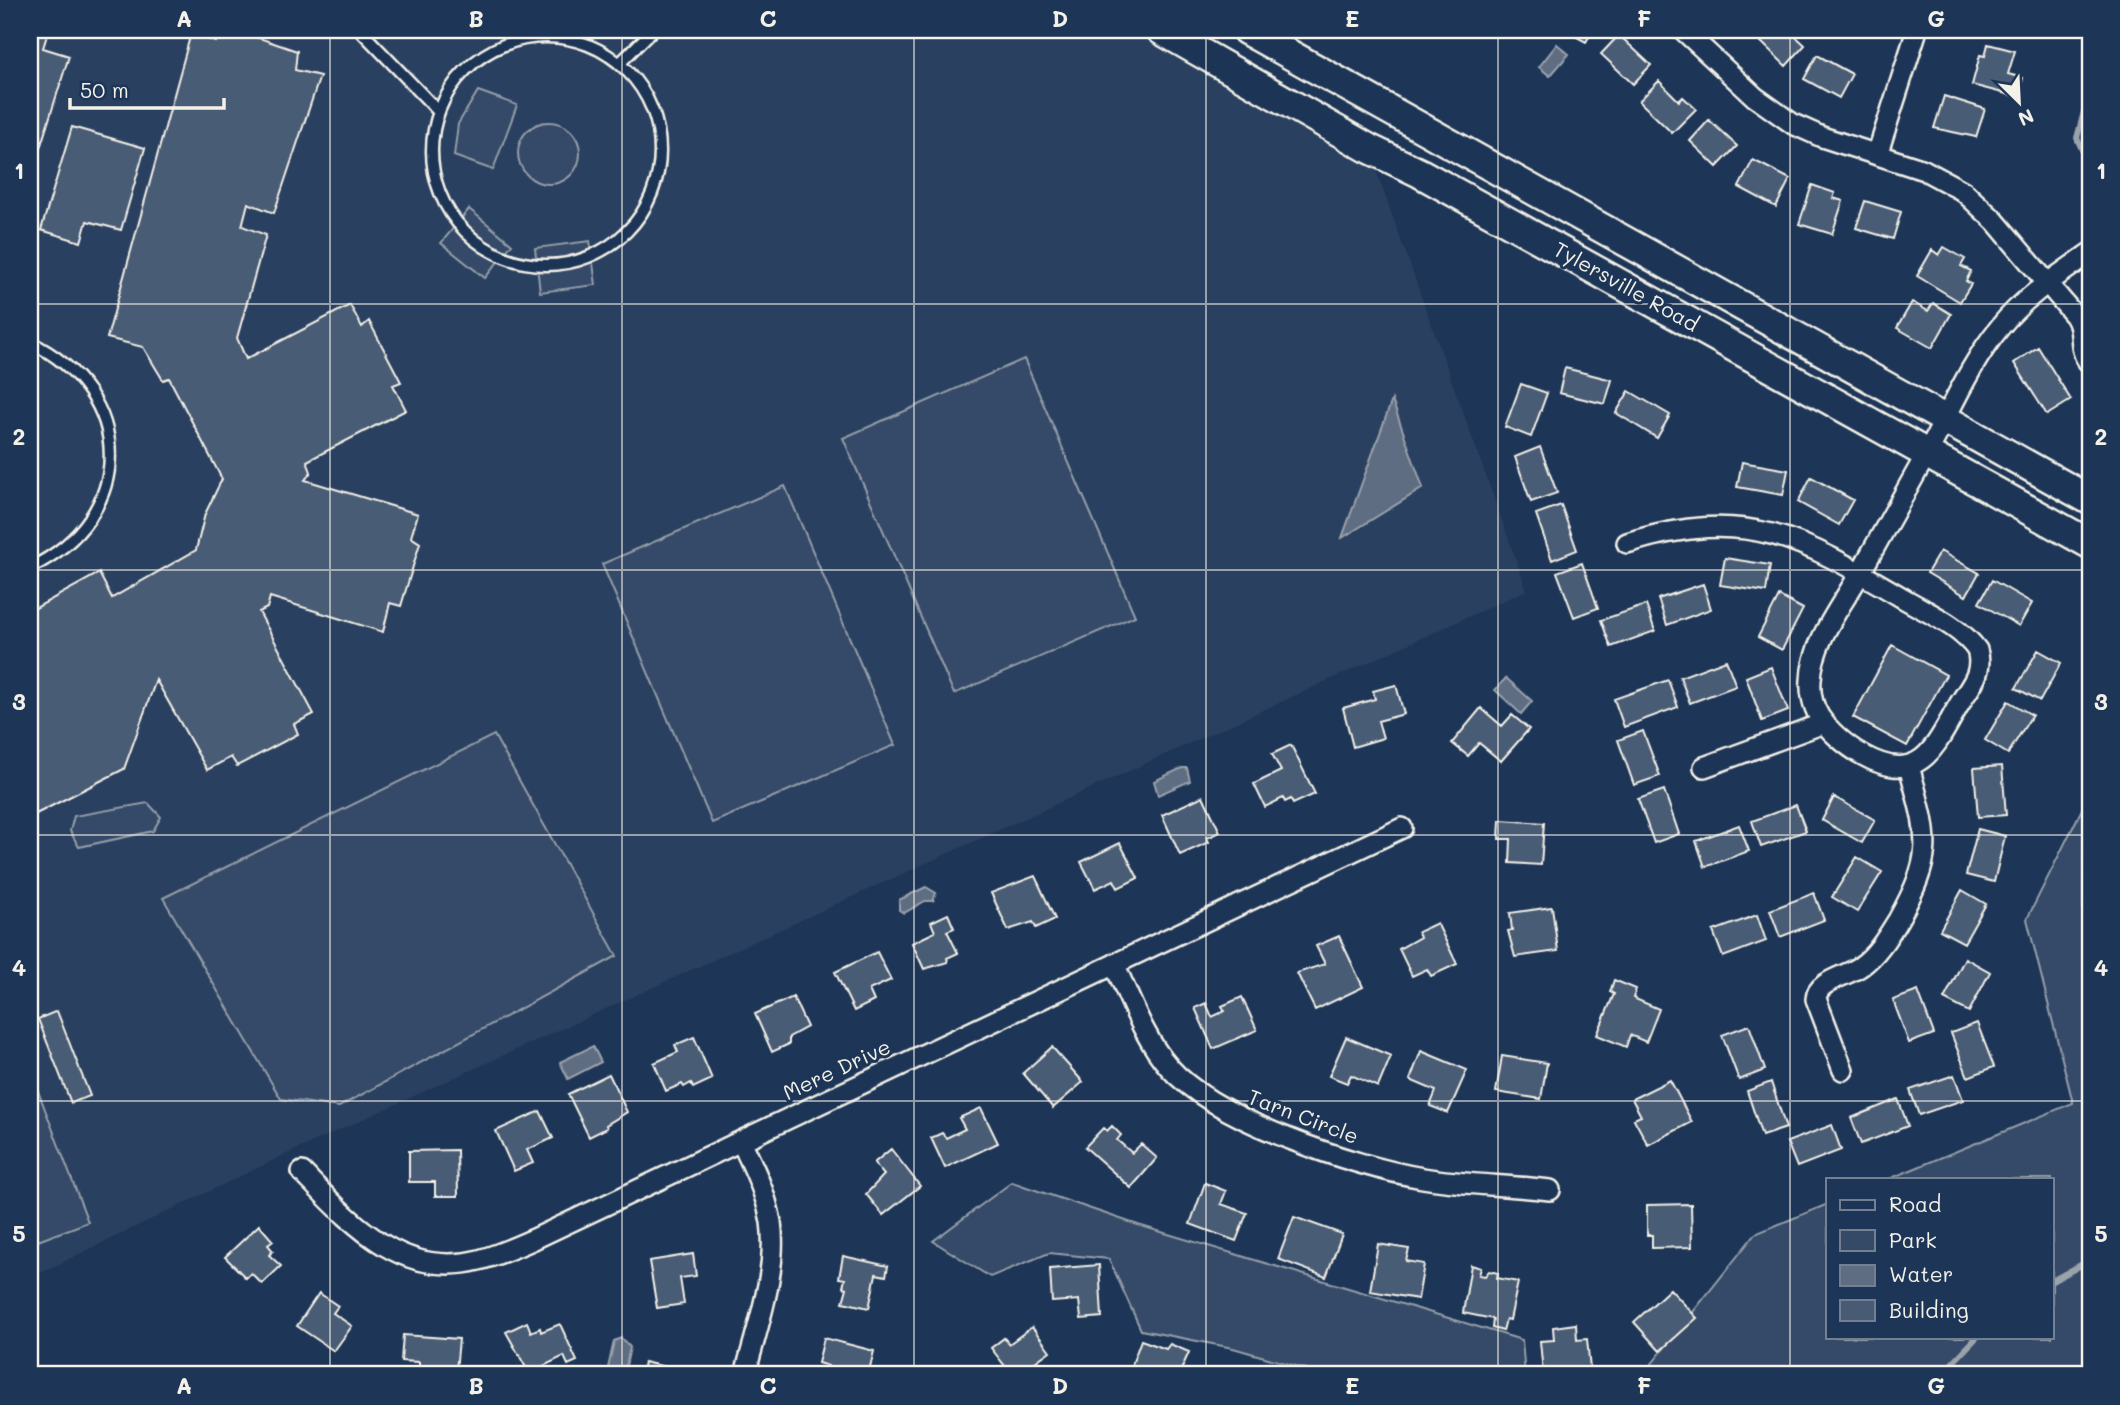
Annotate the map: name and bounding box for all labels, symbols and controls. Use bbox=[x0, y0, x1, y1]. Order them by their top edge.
text: A bbox=[176, 3, 192, 33]
text: B bbox=[468, 3, 484, 33]
text: C bbox=[759, 3, 777, 33]
text: D bbox=[1052, 3, 1068, 33]
text: E bbox=[1345, 3, 1359, 33]
text: F bbox=[1637, 3, 1651, 33]
text: G bbox=[1927, 3, 1945, 33]
scale bar bbox=[70, 66, 224, 110]
north arrow bbox=[1983, 66, 2054, 136]
text: 50 m bbox=[80, 76, 129, 103]
text: N bbox=[2014, 104, 2038, 132]
text: 1 bbox=[14, 155, 24, 185]
text: 1 bbox=[2096, 155, 2106, 185]
street label: Tylersville Road bbox=[1549, 235, 1704, 337]
text: 2 bbox=[13, 421, 25, 451]
text: 2 bbox=[2095, 421, 2107, 451]
text: 3 bbox=[12, 686, 26, 716]
text: 3 bbox=[2094, 686, 2108, 716]
text: 4 bbox=[12, 952, 26, 982]
text: 4 bbox=[2094, 952, 2108, 982]
street label: Mere Drive bbox=[778, 1032, 894, 1105]
street label: Tarn Circle bbox=[1244, 1082, 1363, 1149]
legend bbox=[1826, 1178, 2054, 1338]
text: Road bbox=[1889, 1190, 1941, 1217]
text: 5 bbox=[12, 1218, 26, 1248]
text: 5 bbox=[2094, 1218, 2108, 1248]
text: Park bbox=[1889, 1226, 1937, 1253]
text: Water bbox=[1889, 1260, 1953, 1287]
text: Building bbox=[1889, 1296, 1969, 1323]
text: A bbox=[176, 1370, 192, 1400]
text: B bbox=[468, 1370, 484, 1400]
text: C bbox=[759, 1370, 777, 1400]
text: D bbox=[1052, 1370, 1068, 1400]
text: E bbox=[1345, 1370, 1359, 1400]
text: F bbox=[1637, 1370, 1651, 1400]
text: G bbox=[1927, 1370, 1945, 1400]

